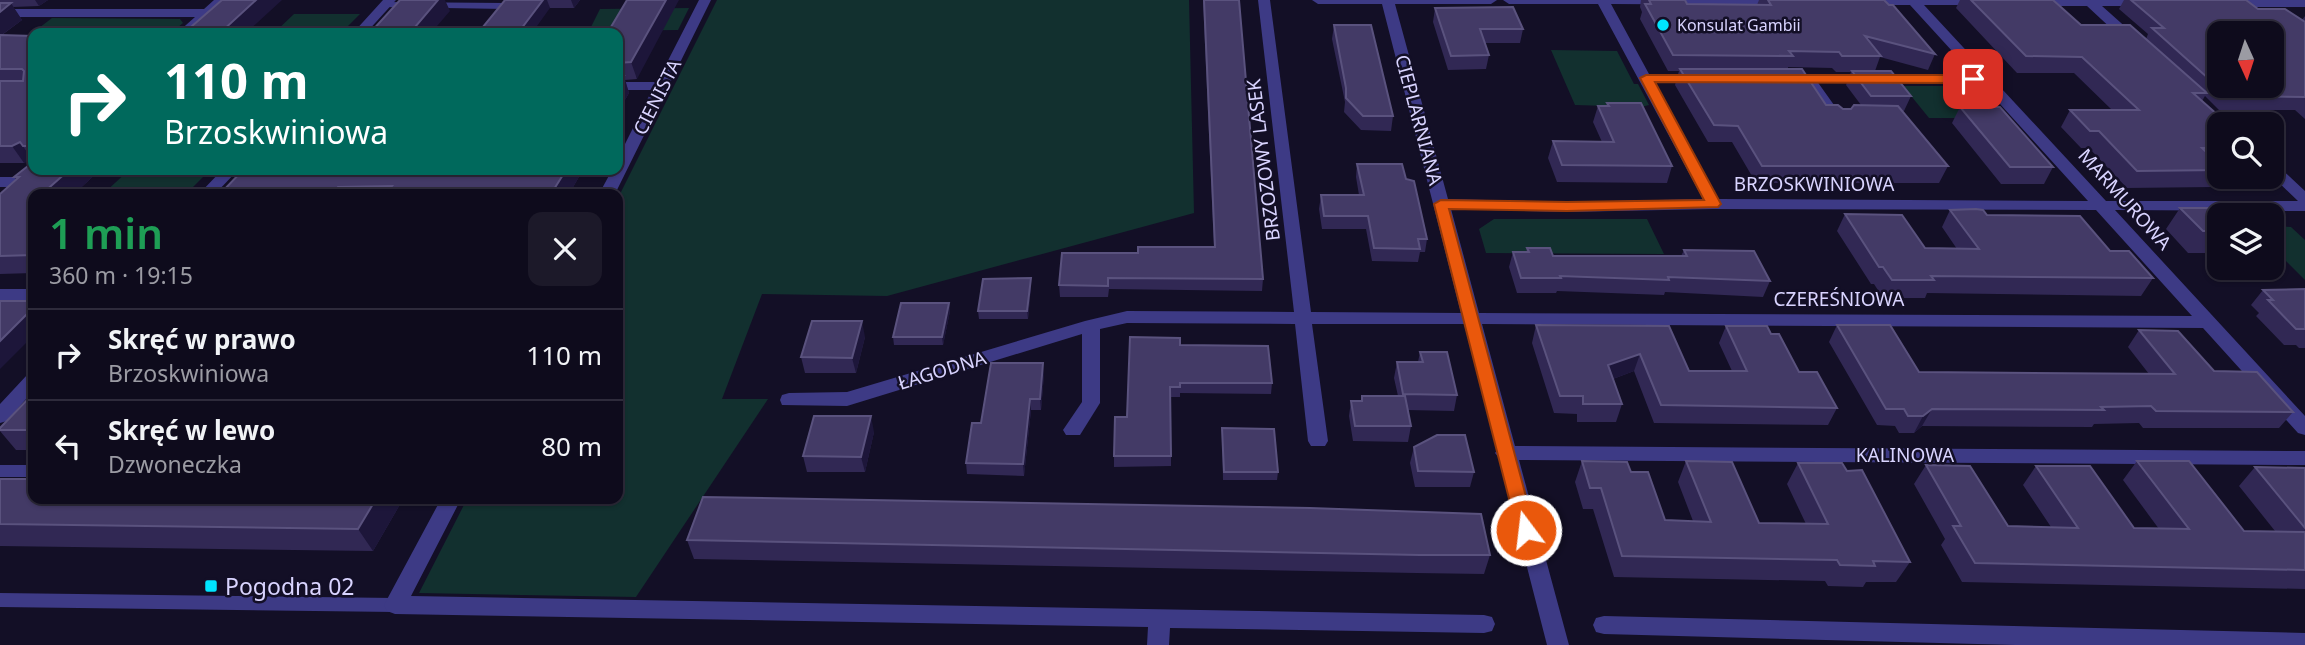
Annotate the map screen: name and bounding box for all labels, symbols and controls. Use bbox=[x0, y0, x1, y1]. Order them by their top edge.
place label: Konsulat Gambii bbox=[1677, 14, 1801, 36]
marker: Konsulat Gambii bbox=[1655, 17, 1671, 33]
north arrow bbox=[2207, 21, 2284, 98]
map controls bbox=[2207, 21, 2284, 280]
text: 110 m bbox=[164, 47, 309, 113]
pin bbox=[1943, 49, 2003, 109]
street label: CIEPLARNIANA bbox=[1389, 52, 1449, 189]
street label: CIENISTA bbox=[627, 54, 688, 139]
icon: right bbox=[49, 56, 140, 147]
icon: arrive bbox=[1954, 60, 1992, 98]
street label: BRZOZOWY LASEK bbox=[1240, 77, 1286, 243]
text: Brzoskwiniowa bbox=[164, 110, 388, 153]
button: search bbox=[2207, 112, 2284, 189]
street label: MARMUROWA bbox=[2073, 143, 2178, 256]
street label: BRZOSKWINIOWA bbox=[1734, 171, 1895, 197]
button: layers bbox=[2207, 203, 2284, 280]
text: 1 min bbox=[49, 204, 163, 261]
button: close bbox=[528, 212, 602, 286]
text: 360 m · 19:15 bbox=[49, 259, 193, 291]
street label: CZEREŚNIOWA bbox=[1774, 286, 1905, 312]
text: Skręć w prawo bbox=[108, 321, 296, 357]
icon: right bbox=[49, 336, 87, 374]
text: 110 m bbox=[526, 337, 602, 373]
street label: ŁAGODNA bbox=[895, 344, 990, 396]
text: Brzoskwiniowa bbox=[108, 357, 269, 389]
text: Skręć w lewo bbox=[108, 412, 275, 448]
icon: left bbox=[49, 427, 87, 465]
text: 80 m bbox=[541, 428, 602, 464]
street label: KALINOWA bbox=[1856, 442, 1955, 468]
text: Dzwoneczka bbox=[108, 448, 242, 480]
position arrow bbox=[1489, 493, 1563, 567]
place label: Pogodna 02 bbox=[225, 570, 354, 602]
marker: Pogodna 02 bbox=[203, 578, 219, 594]

